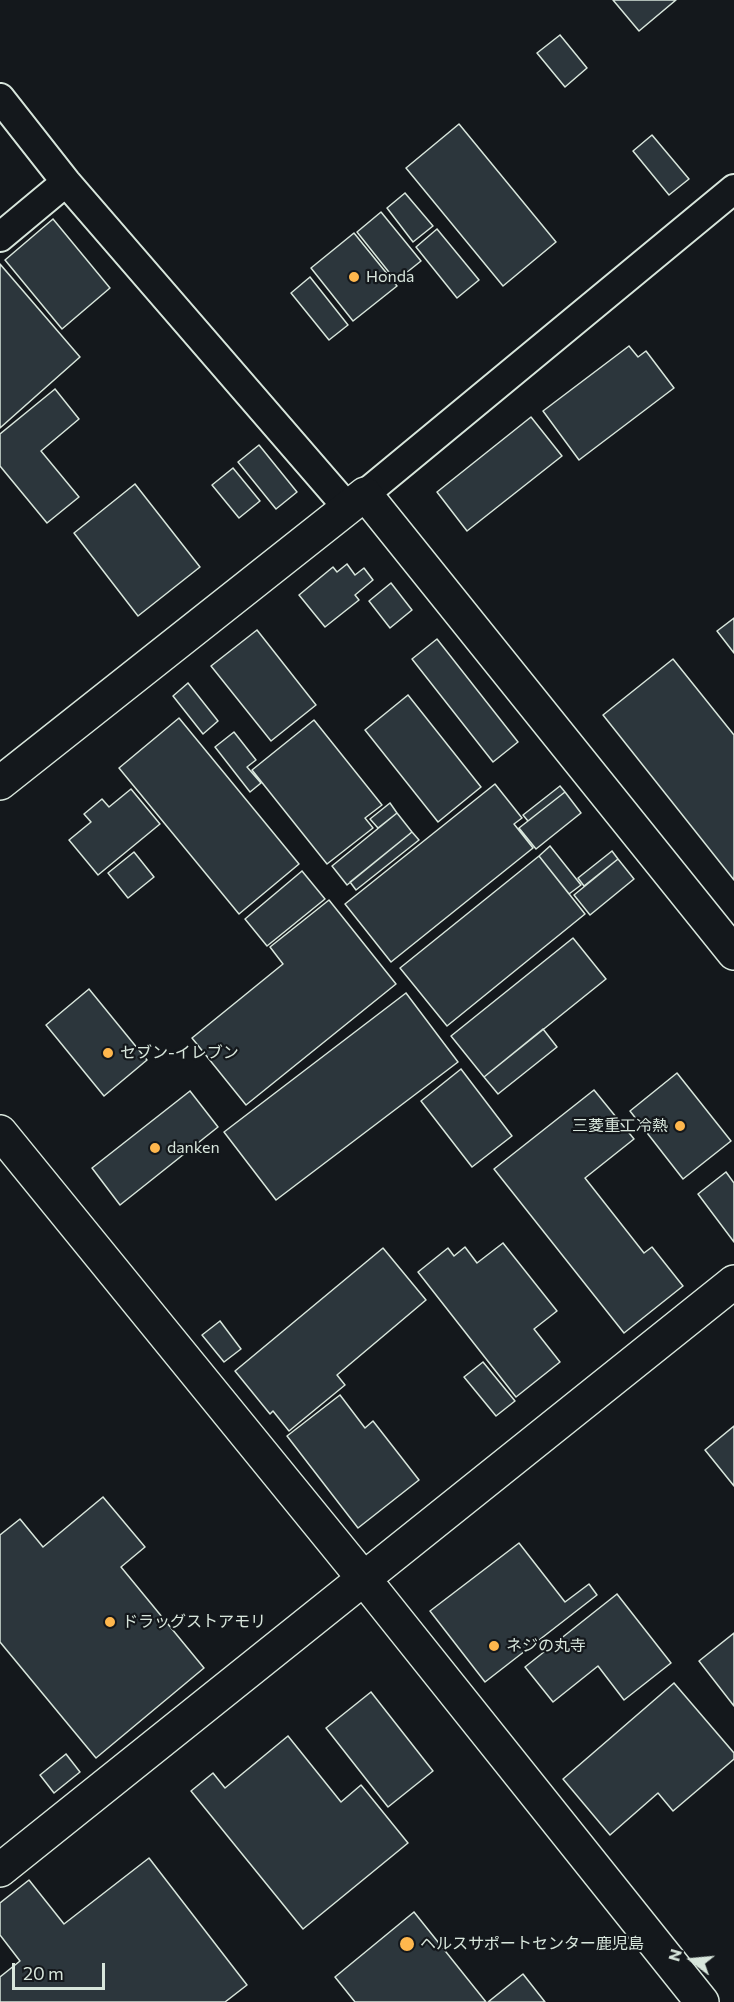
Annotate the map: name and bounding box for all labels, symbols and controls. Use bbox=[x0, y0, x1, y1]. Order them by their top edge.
place label: Honda bbox=[366, 267, 414, 287]
marker: Honda bbox=[347, 270, 361, 284]
place label: セブン-イレブン bbox=[120, 1043, 239, 1063]
marker: セブン-イレブン bbox=[101, 1046, 115, 1060]
place label: 三菱重工冷熱 bbox=[572, 1116, 668, 1136]
marker: 三菱重工冷熱 bbox=[673, 1119, 687, 1133]
place label: danken bbox=[167, 1138, 220, 1158]
marker: danken bbox=[148, 1141, 162, 1155]
place label: ドラッグストアモリ bbox=[122, 1612, 266, 1632]
marker: ドラッグストアモリ bbox=[103, 1615, 117, 1629]
place label: ネジの丸寺 bbox=[506, 1636, 586, 1656]
marker: ネジの丸寺 bbox=[487, 1639, 501, 1653]
north arrow bbox=[662, 1930, 722, 1990]
place label: ヘルスサポートセンター鹿児島 bbox=[420, 1934, 644, 1954]
marker: ヘルスサポートセンター鹿児島 bbox=[398, 1935, 416, 1953]
text: N bbox=[663, 1947, 685, 1963]
scale bar bbox=[15, 1951, 108, 1989]
text: 20 m bbox=[23, 1962, 64, 1984]

